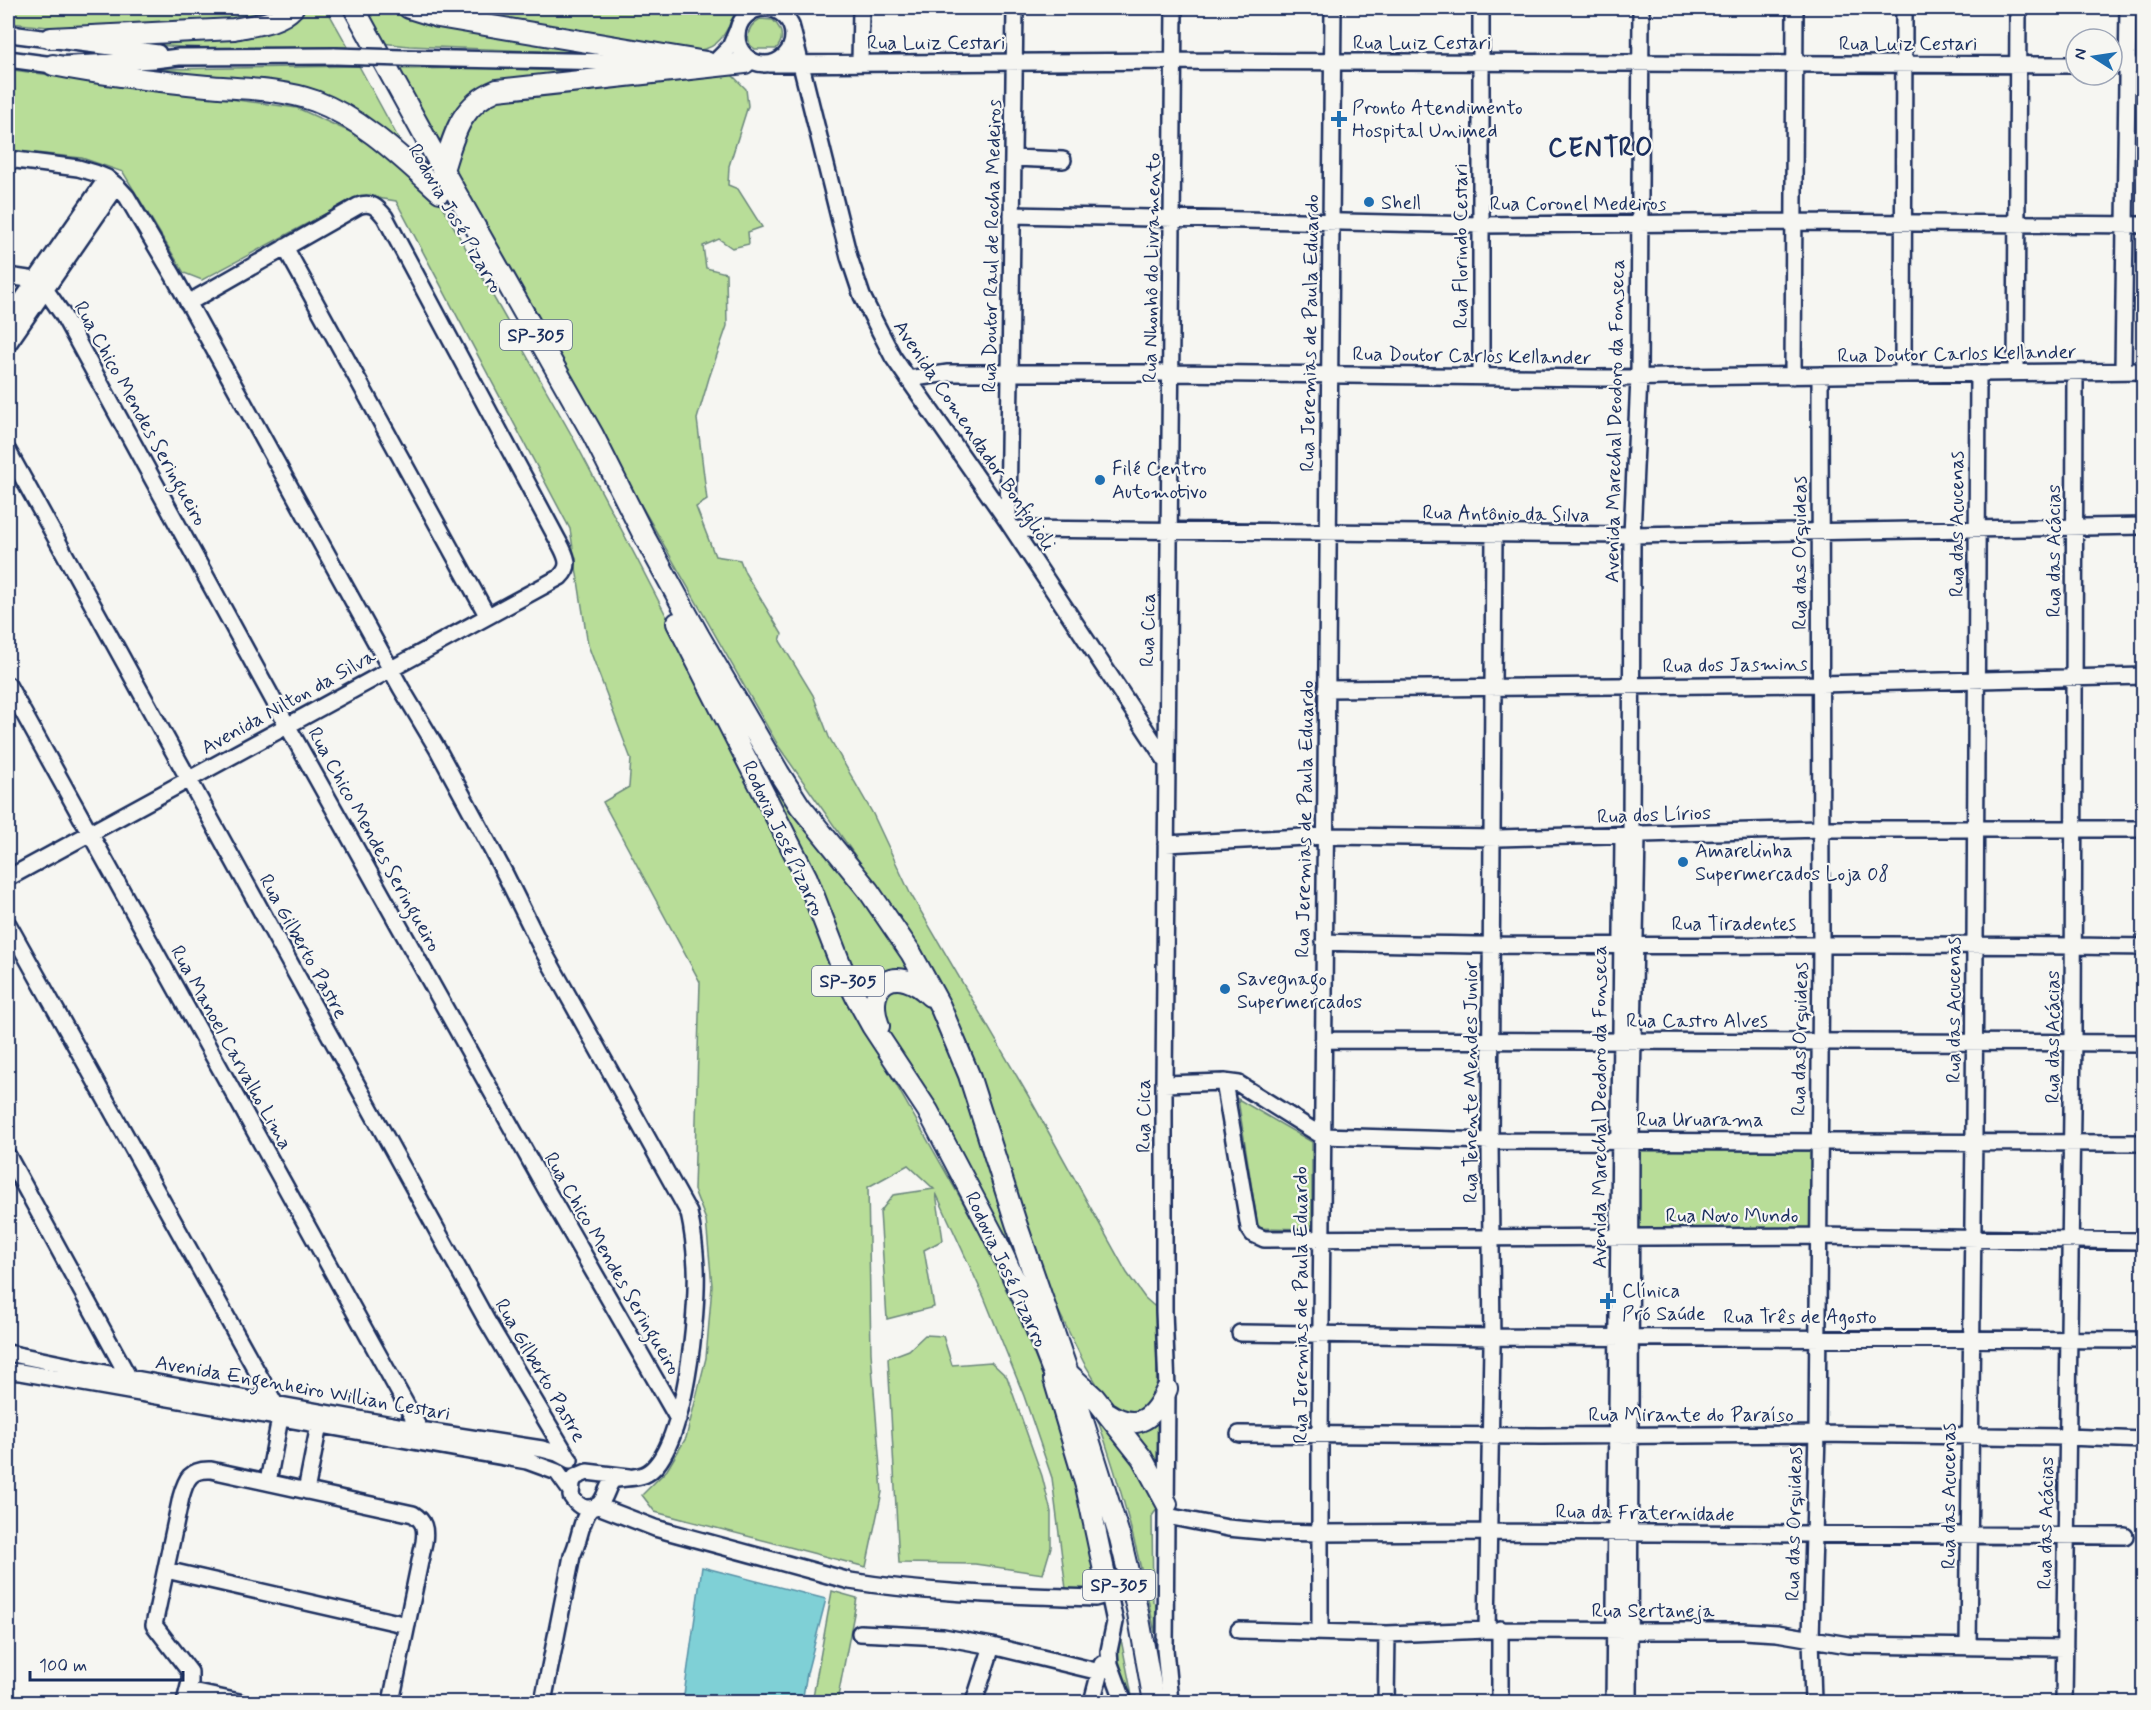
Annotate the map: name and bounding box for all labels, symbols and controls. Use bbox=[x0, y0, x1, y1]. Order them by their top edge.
north arrow bbox=[2064, 27, 2124, 87]
street label: Rua Luiz Cestari bbox=[867, 30, 1005, 57]
street label: Rua Luiz Cestari bbox=[1353, 30, 1491, 57]
street label: Rua Luiz Cestari bbox=[1839, 31, 1977, 58]
text: N bbox=[2069, 47, 2092, 62]
place label: Pronto Atendimento Hospital Unimed bbox=[1352, 95, 1523, 145]
street label: Rua Doutor Raul de Rocha Medeiros bbox=[976, 99, 1009, 393]
marker: Pronto Atendimento Hospital Unimed bbox=[1330, 110, 1348, 128]
district label: CENTRO bbox=[1548, 132, 1654, 166]
street label: Rodovia José Pizarro bbox=[401, 139, 509, 299]
street label: Rua Nhonhô do Livramento bbox=[1137, 153, 1168, 383]
street label: Rua Florindo Cestari bbox=[1448, 163, 1475, 329]
place label: Shell bbox=[1381, 190, 1421, 217]
street label: Rua Coronel Medeiros bbox=[1489, 191, 1667, 218]
street label: Rua Jeremias de Paula Eduardo bbox=[1295, 194, 1326, 472]
marker: Shell bbox=[1362, 195, 1376, 209]
street label: Avenida Marechal Deodoro da Fonseca bbox=[1599, 259, 1632, 583]
street label: Rua Chico Mendes Seringueiro bbox=[65, 297, 213, 532]
street label: Avenida Comendador Bonfiglioli bbox=[886, 315, 1061, 556]
road number: SP-305 bbox=[500, 320, 572, 350]
street label: Rua Doutor Carlos Kellander bbox=[1837, 339, 2077, 370]
street label: Rua Doutor Carlos Kellander bbox=[1352, 341, 1592, 372]
street label: Rua das Acucenas bbox=[1944, 451, 1971, 597]
place label: Filé Centro Automotivo bbox=[1112, 456, 1207, 506]
marker: Filé Centro Automotivo bbox=[1093, 473, 1107, 487]
street label: Rua das Orquideas bbox=[1787, 476, 1814, 630]
street label: Rua das Acácias bbox=[2041, 484, 2068, 618]
street label: Rua Antônio da Silva bbox=[1422, 500, 1590, 529]
street label: Rua Cica bbox=[1134, 593, 1163, 667]
street label: Avenida Nilton da Silva bbox=[197, 643, 382, 762]
street label: Rua dos Jasmins bbox=[1662, 651, 1808, 680]
street label: Rua Jeremias de Paula Eduardo bbox=[1290, 680, 1321, 958]
street label: Rua Chico Mendes Seringueiro bbox=[299, 723, 447, 958]
street label: Rodovia José Pizarro bbox=[735, 756, 831, 921]
street label: Rua dos Lírios bbox=[1597, 800, 1712, 831]
place label: Amarelinha Supermercados Loja 08 bbox=[1695, 838, 1889, 888]
marker: Amarelinha Supermercados Loja 08 bbox=[1676, 855, 1690, 869]
street label: Rua Gilberto Pastre bbox=[252, 870, 354, 1024]
street label: Rua Tiradentes bbox=[1672, 911, 1797, 938]
street label: Rua das Acucenas bbox=[1941, 937, 1968, 1083]
street label: Rua Manoel Carvalho Lima bbox=[163, 941, 298, 1155]
street label: Avenida Marechal Deodoro da Fonseca bbox=[1587, 945, 1614, 1269]
street label: Rua Tenente Mendes Junior bbox=[1458, 960, 1485, 1203]
street label: Rua das Orquideas bbox=[1786, 962, 1815, 1116]
road number: SP-305 bbox=[812, 966, 884, 996]
place label: Savegnago Supermercados bbox=[1237, 966, 1362, 1016]
street label: Rua das Acácias bbox=[2040, 970, 2067, 1104]
marker: Savegnago Supermercados bbox=[1218, 982, 1232, 996]
street label: Rua Castro Alves bbox=[1626, 1008, 1768, 1035]
street label: Rua Cica bbox=[1131, 1079, 1158, 1153]
street label: Rua Uruarama bbox=[1637, 1107, 1763, 1134]
street label: Rua Chico Mendes Seringueiro bbox=[535, 1147, 687, 1381]
street label: Rua Jeremias de Paula Eduardo bbox=[1288, 1166, 1315, 1444]
street label: Rodovia José Pizarro bbox=[958, 1187, 1054, 1352]
street label: Rua Novo Mundo bbox=[1665, 1203, 1799, 1230]
place label: Clínica Pró Saúde bbox=[1622, 1278, 1706, 1328]
marker: Clínica Pró Saúde bbox=[1599, 1292, 1617, 1310]
street label: Rua Gilberto Pastre bbox=[488, 1294, 592, 1448]
street label: Rua Três de Agosto bbox=[1723, 1304, 1877, 1331]
street label: Avenida Engenheiro Willian Cestari bbox=[153, 1349, 452, 1430]
street label: Rua Mirante do Paraíso bbox=[1588, 1402, 1794, 1429]
street label: Rua das Acucenas bbox=[1936, 1423, 1963, 1569]
street label: Rua das Orquideas bbox=[1780, 1447, 1809, 1601]
street label: Rua das Acácias bbox=[2032, 1456, 2061, 1590]
street label: Rua da Fraternidade bbox=[1555, 1498, 1735, 1529]
road number: SP-305 bbox=[1083, 1570, 1155, 1600]
street label: Rua Sertaneja bbox=[1592, 1598, 1715, 1625]
scale bar bbox=[30, 1644, 183, 1682]
text: 100 m bbox=[39, 1654, 87, 1678]

